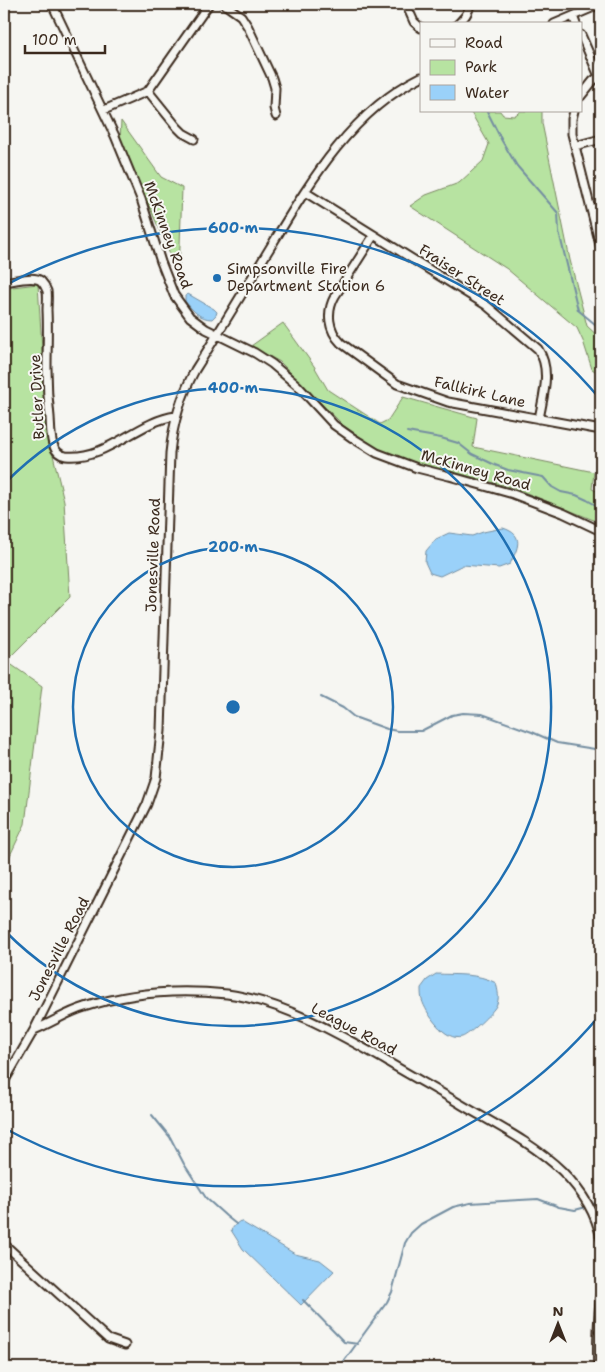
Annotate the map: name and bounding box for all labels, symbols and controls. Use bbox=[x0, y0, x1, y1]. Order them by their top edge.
scale bar bbox=[25, 22, 105, 54]
legend bbox=[420, 22, 582, 112]
text: 100 m bbox=[32, 30, 77, 50]
text: Road bbox=[465, 33, 503, 53]
text: Park bbox=[465, 57, 497, 77]
text: Water bbox=[465, 83, 509, 103]
street label: McKinney Road bbox=[139, 178, 197, 292]
text: 600 m bbox=[208, 218, 258, 238]
street label: Fraiser Street bbox=[415, 240, 509, 310]
place label: Simpsonville Fire Department Station 6 bbox=[227, 259, 385, 296]
marker: Simpsonville Fire Department Station 6 bbox=[211, 272, 223, 284]
street label: Butler Drive bbox=[25, 354, 49, 440]
street label: Fallkirk Lane bbox=[432, 372, 528, 412]
text: 400 m bbox=[208, 378, 258, 398]
street label: McKinney Road bbox=[419, 445, 534, 495]
street label: Jonesville Road bbox=[141, 497, 165, 613]
text: 200 m bbox=[208, 537, 258, 557]
centre of rings bbox=[224, 698, 242, 716]
street label: Jonesville Road bbox=[24, 893, 94, 1005]
street label: League Road bbox=[308, 998, 401, 1060]
north arrow bbox=[532, 1300, 582, 1350]
text: N bbox=[552, 1302, 564, 1320]

